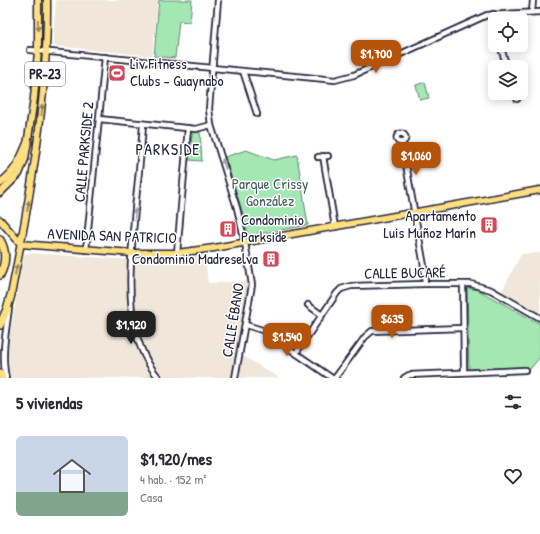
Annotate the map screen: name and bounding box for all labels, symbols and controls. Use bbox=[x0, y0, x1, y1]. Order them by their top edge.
map controls bbox=[488, 12, 528, 100]
button: locate bbox=[488, 12, 528, 52]
one-way arrow bbox=[35, 19, 41, 32]
pin: $1,700 bbox=[343, 40, 409, 74]
text: $1,700 bbox=[360, 44, 392, 62]
place label: Liv Fitness Clubs - Guaynabo bbox=[130, 53, 223, 91]
button: layers bbox=[488, 60, 528, 100]
road number: PR-23 bbox=[25, 62, 65, 86]
sports icon: Liv Fitness Clubs - Guaynabo bbox=[107, 63, 127, 83]
street label: CALLE PARKSIDE 2 bbox=[69, 101, 98, 203]
one-way arrow bbox=[39, 104, 45, 116]
district label: PARKSIDE bbox=[136, 138, 200, 160]
pin: $1,060 bbox=[383, 142, 449, 176]
text: $1,060 bbox=[401, 146, 431, 164]
one-way arrow bbox=[221, 158, 227, 170]
park label: Parque Crissy González bbox=[232, 173, 308, 211]
one-way arrow bbox=[25, 200, 31, 212]
place label: Apartamento Luis Muñoz Marín bbox=[383, 205, 476, 243]
one-way arrow bbox=[132, 208, 138, 220]
place label: Condominio Parkside bbox=[241, 209, 304, 247]
building icon: Apartamento Luis Muñoz Marín bbox=[479, 215, 499, 235]
building icon: Condominio Parkside bbox=[218, 219, 238, 239]
street label: AVENIDA SAN PATRICIO bbox=[47, 223, 177, 248]
place label: Condominio Madreselva bbox=[132, 248, 258, 269]
building icon: Condominio Madreselva bbox=[261, 249, 281, 269]
street label: CALLE BUCARÉ bbox=[364, 261, 446, 284]
one-way arrow bbox=[13, 264, 19, 276]
street label: CALLE ÉBANO bbox=[216, 281, 249, 358]
pin: $635 bbox=[368, 305, 416, 339]
text: $635 bbox=[380, 309, 404, 327]
pin: $1,920 bbox=[98, 311, 164, 345]
text: $1,920 bbox=[116, 315, 146, 333]
pin: $1,540 bbox=[254, 323, 320, 357]
text: $1,540 bbox=[272, 327, 302, 345]
text: 5 viviendas bbox=[16, 391, 83, 414]
icon: filters bbox=[502, 391, 524, 413]
text: $1,920/mes bbox=[140, 447, 212, 470]
icon: home bbox=[48, 452, 96, 500]
icon: heart bbox=[502, 465, 524, 487]
text: 4 hab. · 152 m² bbox=[140, 470, 206, 488]
text: Casa bbox=[140, 488, 162, 506]

